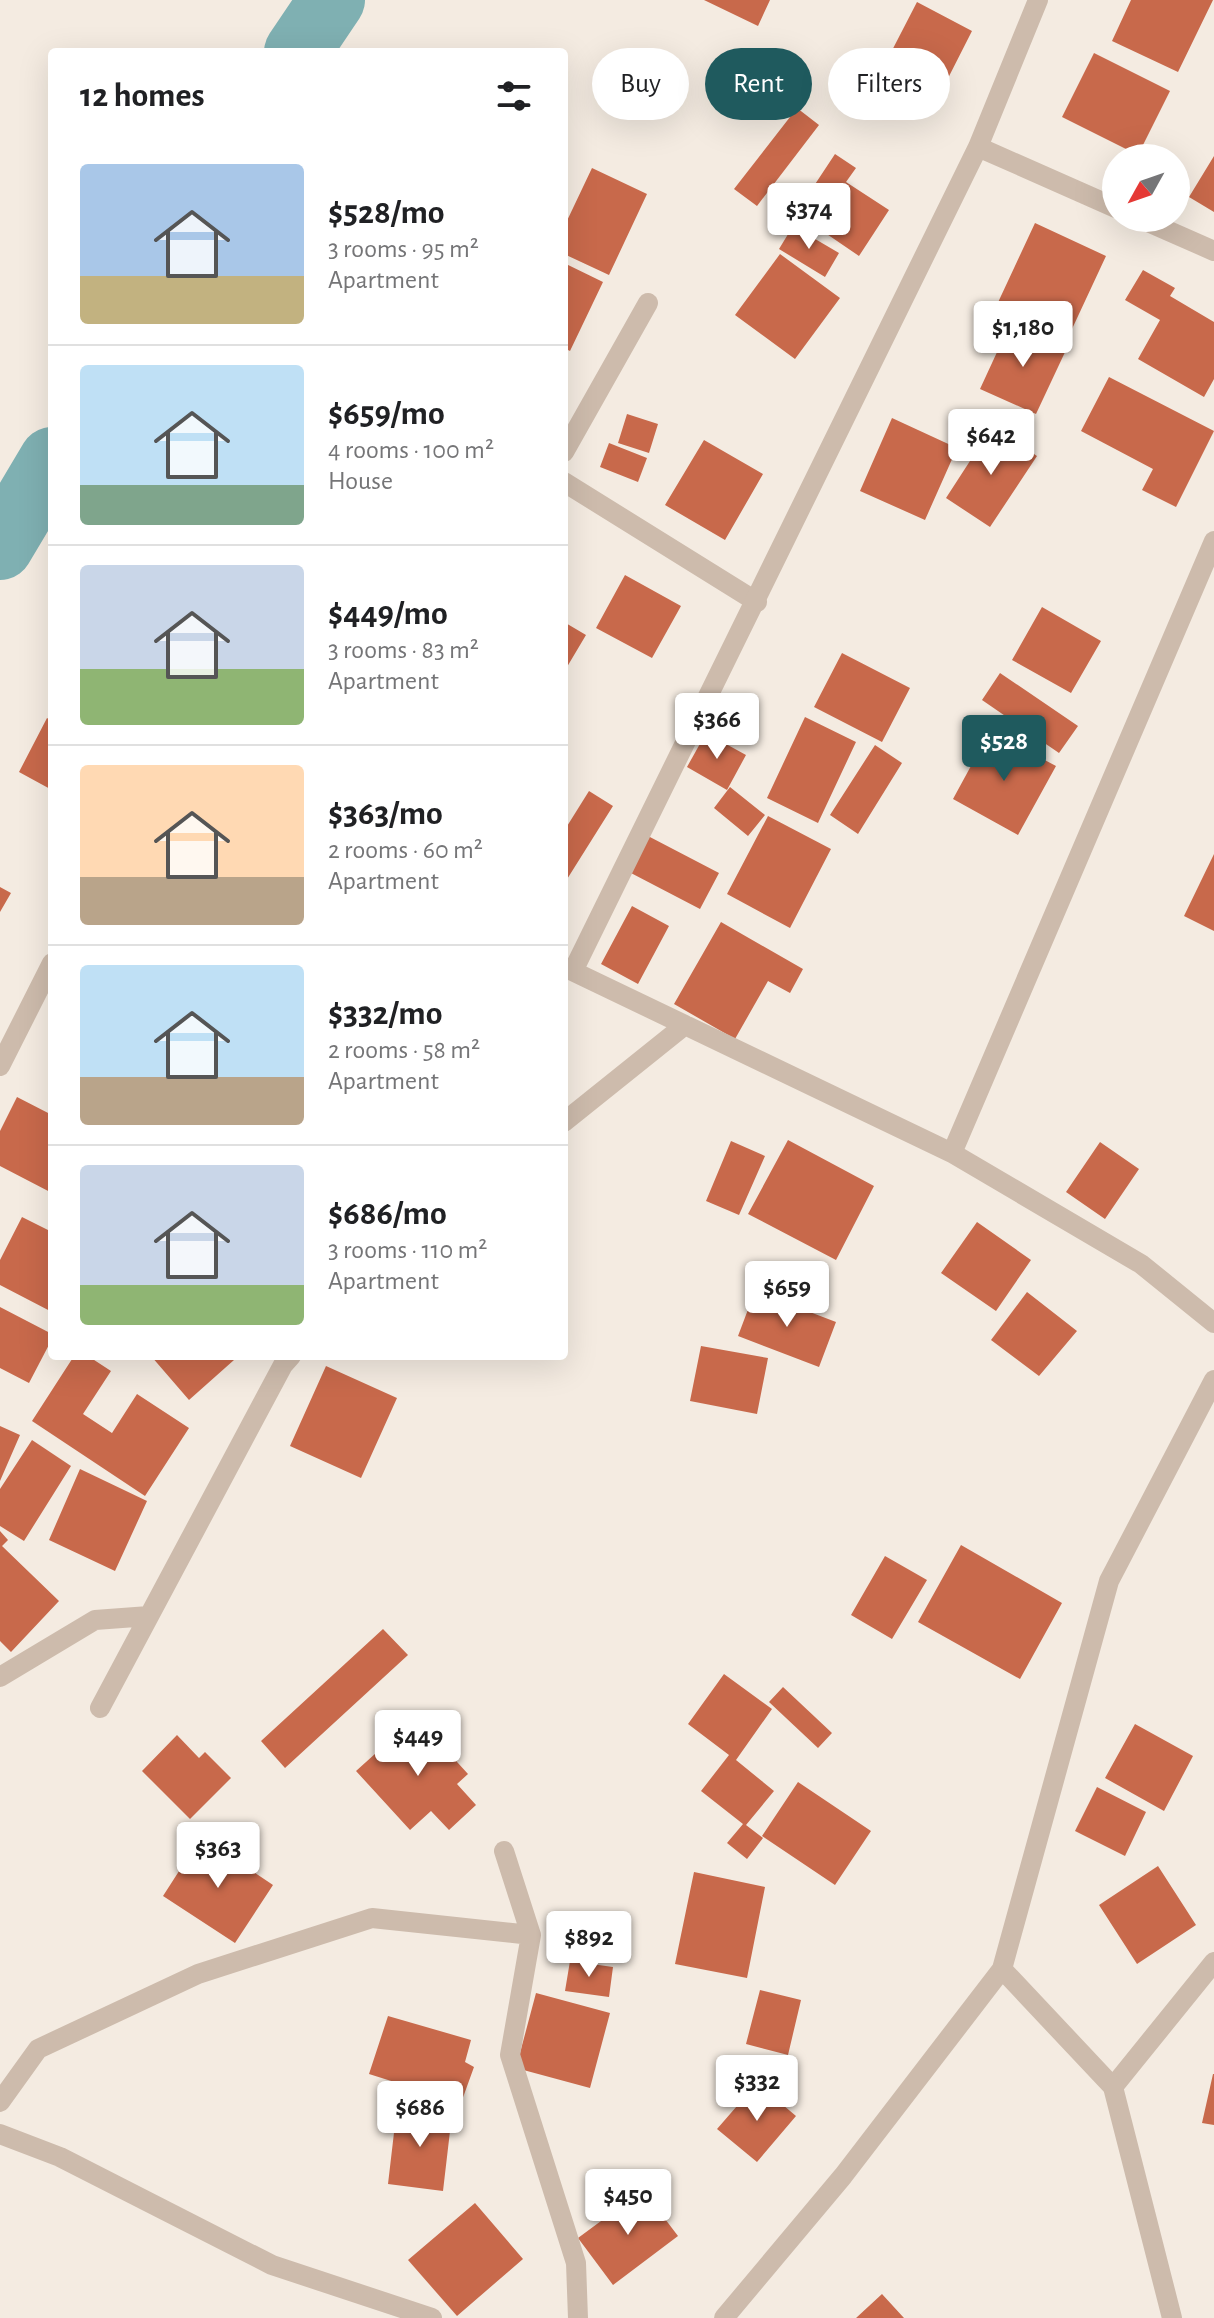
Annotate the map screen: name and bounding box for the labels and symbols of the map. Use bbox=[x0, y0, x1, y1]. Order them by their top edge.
north arrow bbox=[1102, 144, 1190, 232]
pin: $374 bbox=[762, 183, 856, 251]
pin: $1,180 bbox=[958, 301, 1088, 369]
pin: $642 bbox=[944, 409, 1038, 477]
pin: $366 bbox=[670, 693, 764, 761]
pin: $528 bbox=[957, 715, 1051, 783]
pin: $659 bbox=[740, 1261, 834, 1329]
pin: $449 bbox=[371, 1710, 465, 1778]
pin: $363 bbox=[171, 1822, 265, 1890]
pin: $892 bbox=[542, 1911, 636, 1979]
pin: $332 bbox=[710, 2055, 804, 2123]
pin: $686 bbox=[373, 2081, 467, 2149]
pin: $450 bbox=[581, 2169, 675, 2237]

